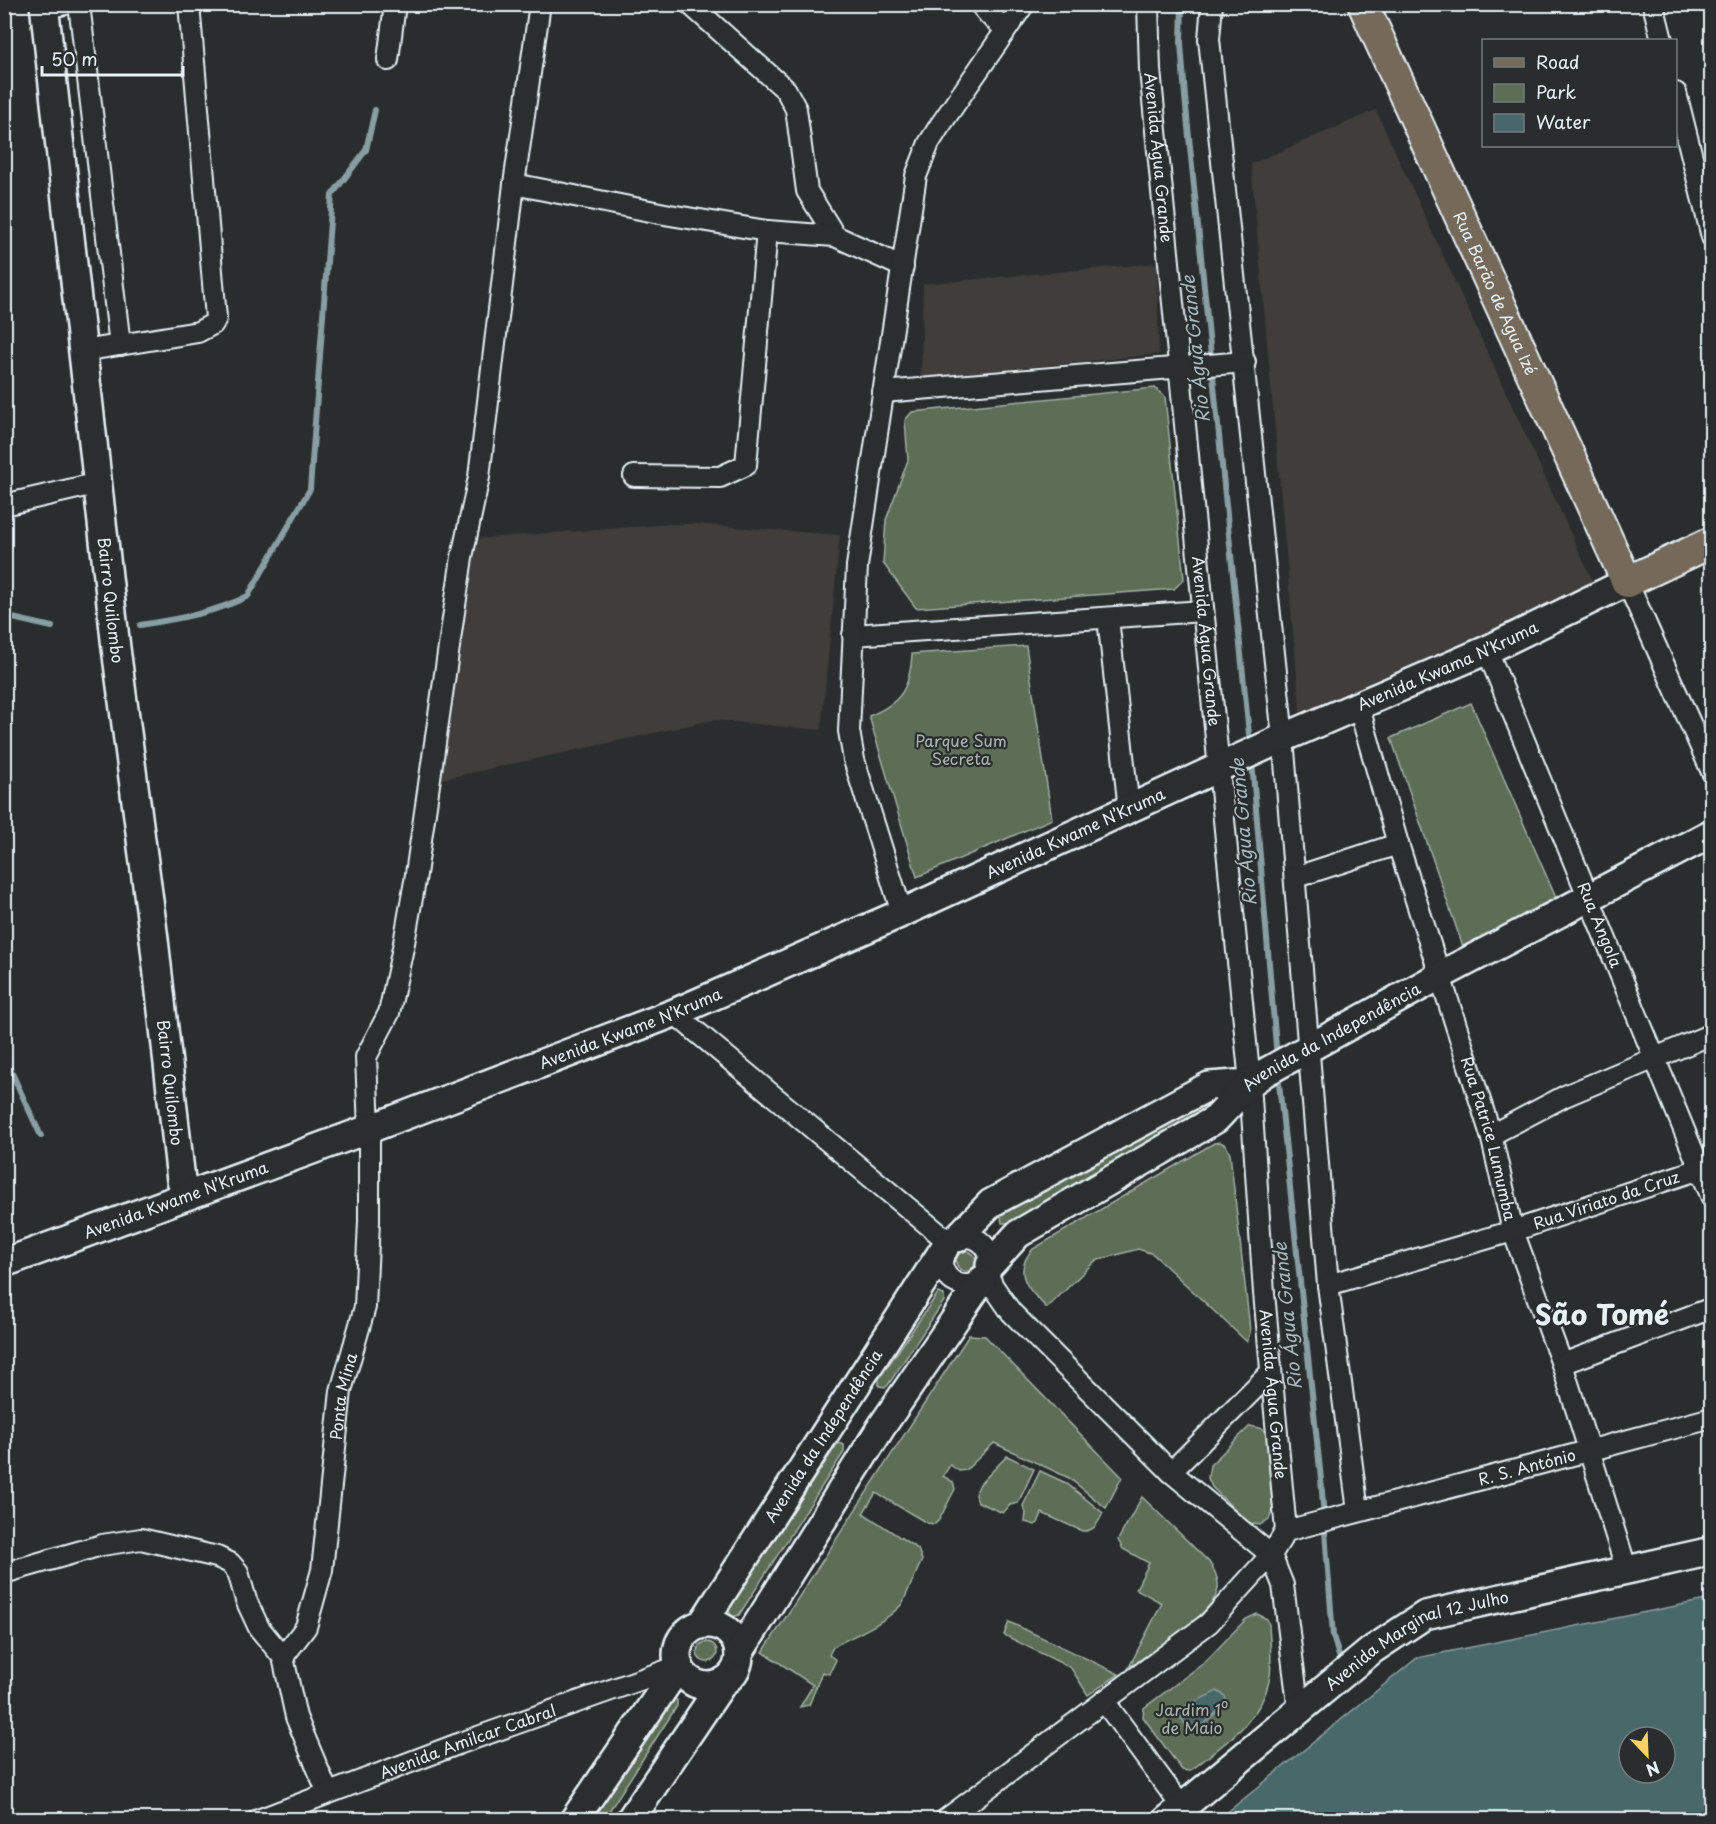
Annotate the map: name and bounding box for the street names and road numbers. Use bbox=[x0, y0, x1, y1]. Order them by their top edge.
street label: Avenida Água Grande bbox=[1139, 71, 1180, 244]
street label: Rua Barão de Agua Izé bbox=[1448, 207, 1544, 378]
street label: Bairro Quilombo bbox=[93, 536, 131, 665]
street label: Avenida Água Grande bbox=[1187, 555, 1228, 728]
street label: Avenida Kwama N’Kruma bbox=[1353, 614, 1542, 716]
street label: Avenida Kwame N’Kruma bbox=[982, 781, 1168, 884]
street label: Rua Angola bbox=[1572, 878, 1629, 971]
street label: Avenida da Independência bbox=[1236, 976, 1425, 1096]
street label: Avenida Kwame N’Kruma bbox=[535, 981, 725, 1074]
street label: Bairro Quilombo bbox=[152, 1018, 190, 1147]
street label: Rua Patrice Lumumba bbox=[1456, 1053, 1523, 1223]
street label: Avenida Kwame N’Kruma bbox=[80, 1154, 271, 1244]
street label: Rua Viriato da Cruz bbox=[1530, 1164, 1683, 1235]
street label: Avenida Água Grande bbox=[1255, 1308, 1294, 1480]
street label: Avenida da Independência bbox=[758, 1344, 887, 1526]
street label: Ponta Mina bbox=[323, 1350, 362, 1441]
street label: R. S. António bbox=[1475, 1442, 1578, 1491]
street label: Avenida Marginal 12 Julho bbox=[1319, 1584, 1511, 1695]
street label: Avenida Amilcar Cabral bbox=[376, 1697, 559, 1784]

